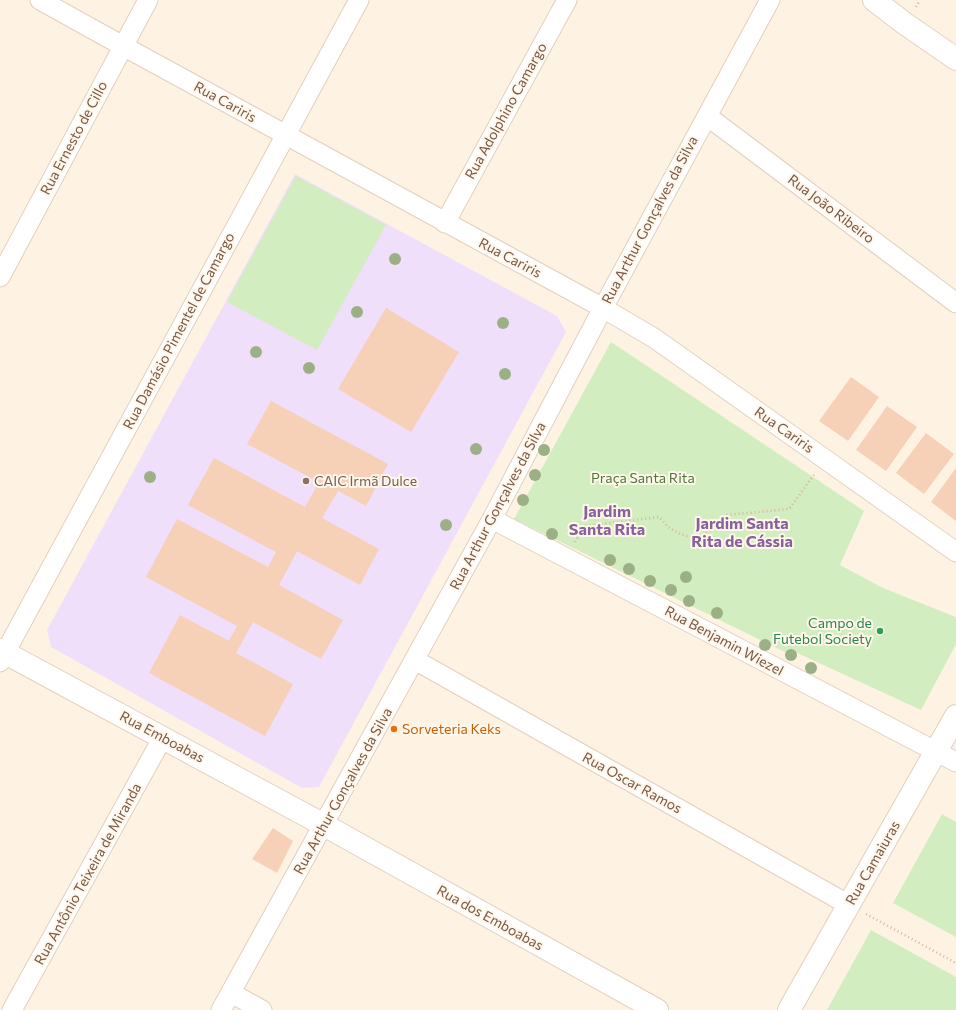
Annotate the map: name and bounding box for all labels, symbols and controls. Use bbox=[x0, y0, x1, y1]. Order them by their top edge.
street label: Rua Adolphino Camargo bbox=[461, 40, 551, 182]
street label: Rua Ernesto de Cillo bbox=[37, 78, 111, 198]
street label: Rua Cariris bbox=[191, 78, 259, 126]
street label: Rua Arthur Gonçalves da Silva bbox=[598, 133, 702, 307]
street label: Rua João Ribeiro bbox=[784, 171, 878, 247]
street label: Rua Damásio Pimentel de Camargo bbox=[120, 230, 238, 432]
street label: Rua Cariris bbox=[476, 234, 544, 282]
street label: Rua Cariris bbox=[751, 403, 817, 457]
street label: Rua Arthur Gonçalves da Silva bbox=[446, 419, 550, 593]
park label: Praça Santa Rita bbox=[591, 470, 695, 486]
place label: CAIC Irmã Dulce bbox=[314, 473, 417, 489]
marker: CAIC Irmã Dulce bbox=[301, 476, 311, 486]
district label: Jardim Santa Rita bbox=[569, 502, 645, 540]
district label: Jardim Santa Rita de Cássia bbox=[691, 514, 793, 552]
street label: Rua Benjamin Wiezel bbox=[662, 603, 786, 679]
place label: Campo de Futebol Society bbox=[773, 615, 872, 648]
marker: Campo de Futebol Society bbox=[875, 626, 885, 636]
street label: Rua Arthur Gonçalves da Silva bbox=[290, 705, 396, 877]
street label: Rua Emboabas bbox=[117, 708, 207, 766]
place label: Sorveteria Keks bbox=[402, 721, 501, 737]
marker: Sorveteria Keks bbox=[389, 724, 399, 734]
street label: Rua Oscar Ramos bbox=[579, 749, 685, 817]
street label: Rua Antônio Teixeira de Miranda bbox=[31, 780, 145, 968]
street label: Rua Camaiuras bbox=[842, 818, 904, 908]
street label: Rua dos Emboabas bbox=[434, 882, 546, 954]

